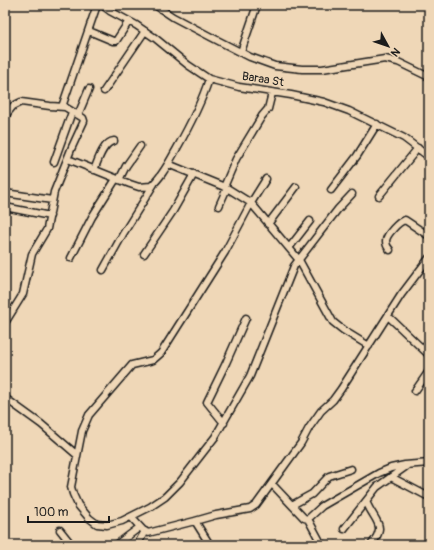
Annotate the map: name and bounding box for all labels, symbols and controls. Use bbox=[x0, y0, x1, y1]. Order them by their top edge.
north arrow bbox=[368, 26, 408, 66]
text: N bbox=[388, 45, 403, 60]
street label: Baraa St bbox=[241, 69, 285, 90]
scale bar bbox=[28, 498, 109, 524]
text: 100 m bbox=[34, 505, 69, 520]

